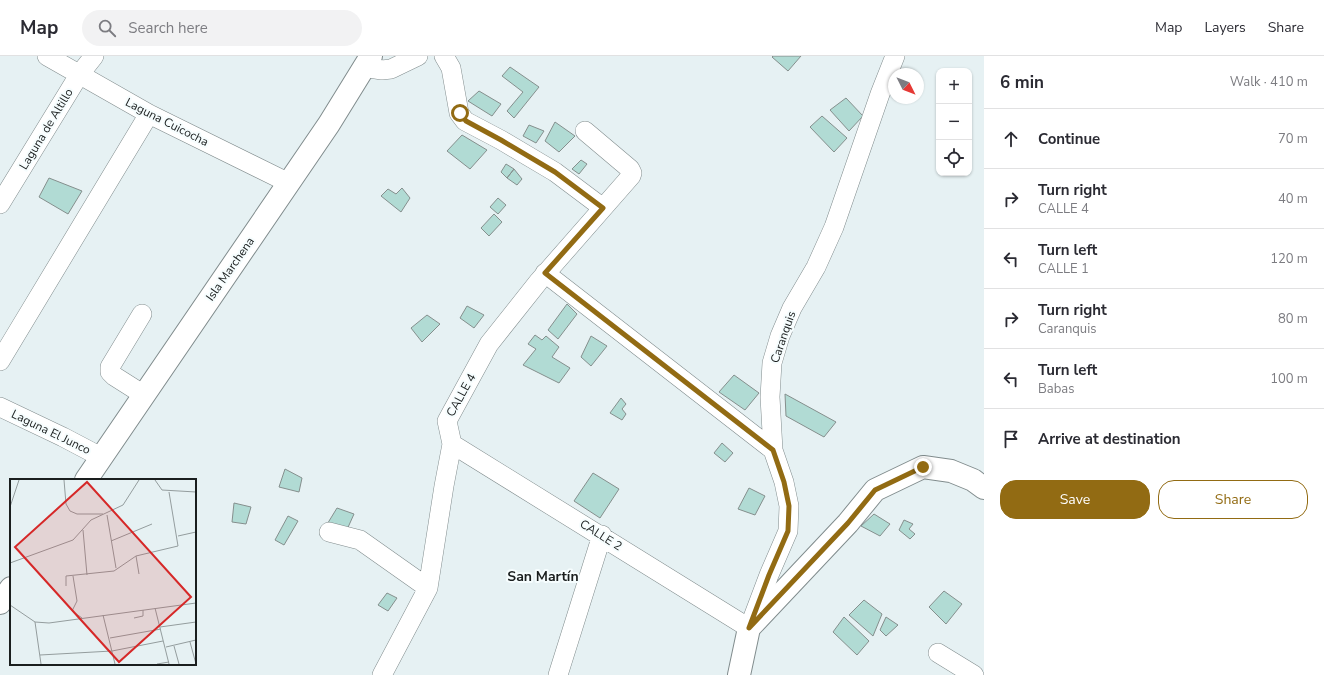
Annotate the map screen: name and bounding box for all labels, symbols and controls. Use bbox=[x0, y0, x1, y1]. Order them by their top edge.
search box bbox=[82, 10, 362, 46]
text: Map bbox=[20, 15, 58, 41]
icon: search bbox=[96, 17, 118, 39]
text: Search here bbox=[128, 18, 208, 38]
text: Map bbox=[1155, 18, 1182, 37]
text: Layers bbox=[1204, 18, 1246, 37]
text: Share bbox=[1268, 18, 1304, 37]
north arrow bbox=[888, 68, 924, 104]
map controls bbox=[936, 68, 972, 176]
button: + bbox=[936, 68, 972, 104]
text: 6 min bbox=[1000, 71, 1044, 94]
text: Walk · 410 m bbox=[1230, 73, 1308, 91]
street label: Laguna de Altillo bbox=[15, 85, 77, 173]
street label: Laguna Cuicocha bbox=[123, 94, 211, 150]
route start bbox=[451, 104, 469, 122]
button: − bbox=[936, 104, 972, 140]
icon: ahead bbox=[1000, 128, 1022, 150]
text: Continue bbox=[1038, 129, 1100, 149]
text: 70 m bbox=[1278, 130, 1308, 148]
button: locate bbox=[936, 140, 972, 176]
text: Turn right bbox=[1038, 180, 1107, 200]
icon: right bbox=[1000, 188, 1022, 210]
text: 40 m bbox=[1278, 190, 1308, 208]
text: CALLE 4 bbox=[1038, 200, 1089, 218]
street label: Isla Marchena bbox=[202, 234, 258, 304]
text: Turn left bbox=[1038, 240, 1097, 260]
icon: left bbox=[1000, 248, 1022, 270]
text: 120 m bbox=[1270, 250, 1308, 268]
text: CALLE 1 bbox=[1038, 260, 1089, 278]
text: Turn right bbox=[1038, 300, 1107, 320]
icon: right bbox=[1000, 308, 1022, 330]
street label: Caranquis bbox=[767, 309, 799, 365]
text: 80 m bbox=[1278, 310, 1308, 328]
text: Caranquis bbox=[1038, 320, 1096, 338]
text: Turn left bbox=[1038, 360, 1097, 380]
icon: left bbox=[1000, 368, 1022, 390]
text: 100 m bbox=[1270, 370, 1308, 388]
street label: CALLE 4 bbox=[443, 371, 479, 419]
text: Babas bbox=[1038, 380, 1074, 398]
street label: Laguna El Junco bbox=[9, 406, 93, 458]
icon: arrive bbox=[1000, 428, 1022, 450]
text: Arrive at destination bbox=[1038, 429, 1181, 449]
route end bbox=[914, 458, 932, 476]
inset map bbox=[10, 479, 196, 665]
button: Save bbox=[1000, 480, 1150, 519]
button: Share bbox=[1158, 480, 1308, 519]
street label: CALLE 2 bbox=[577, 516, 625, 554]
district label: San Martín bbox=[507, 567, 579, 586]

